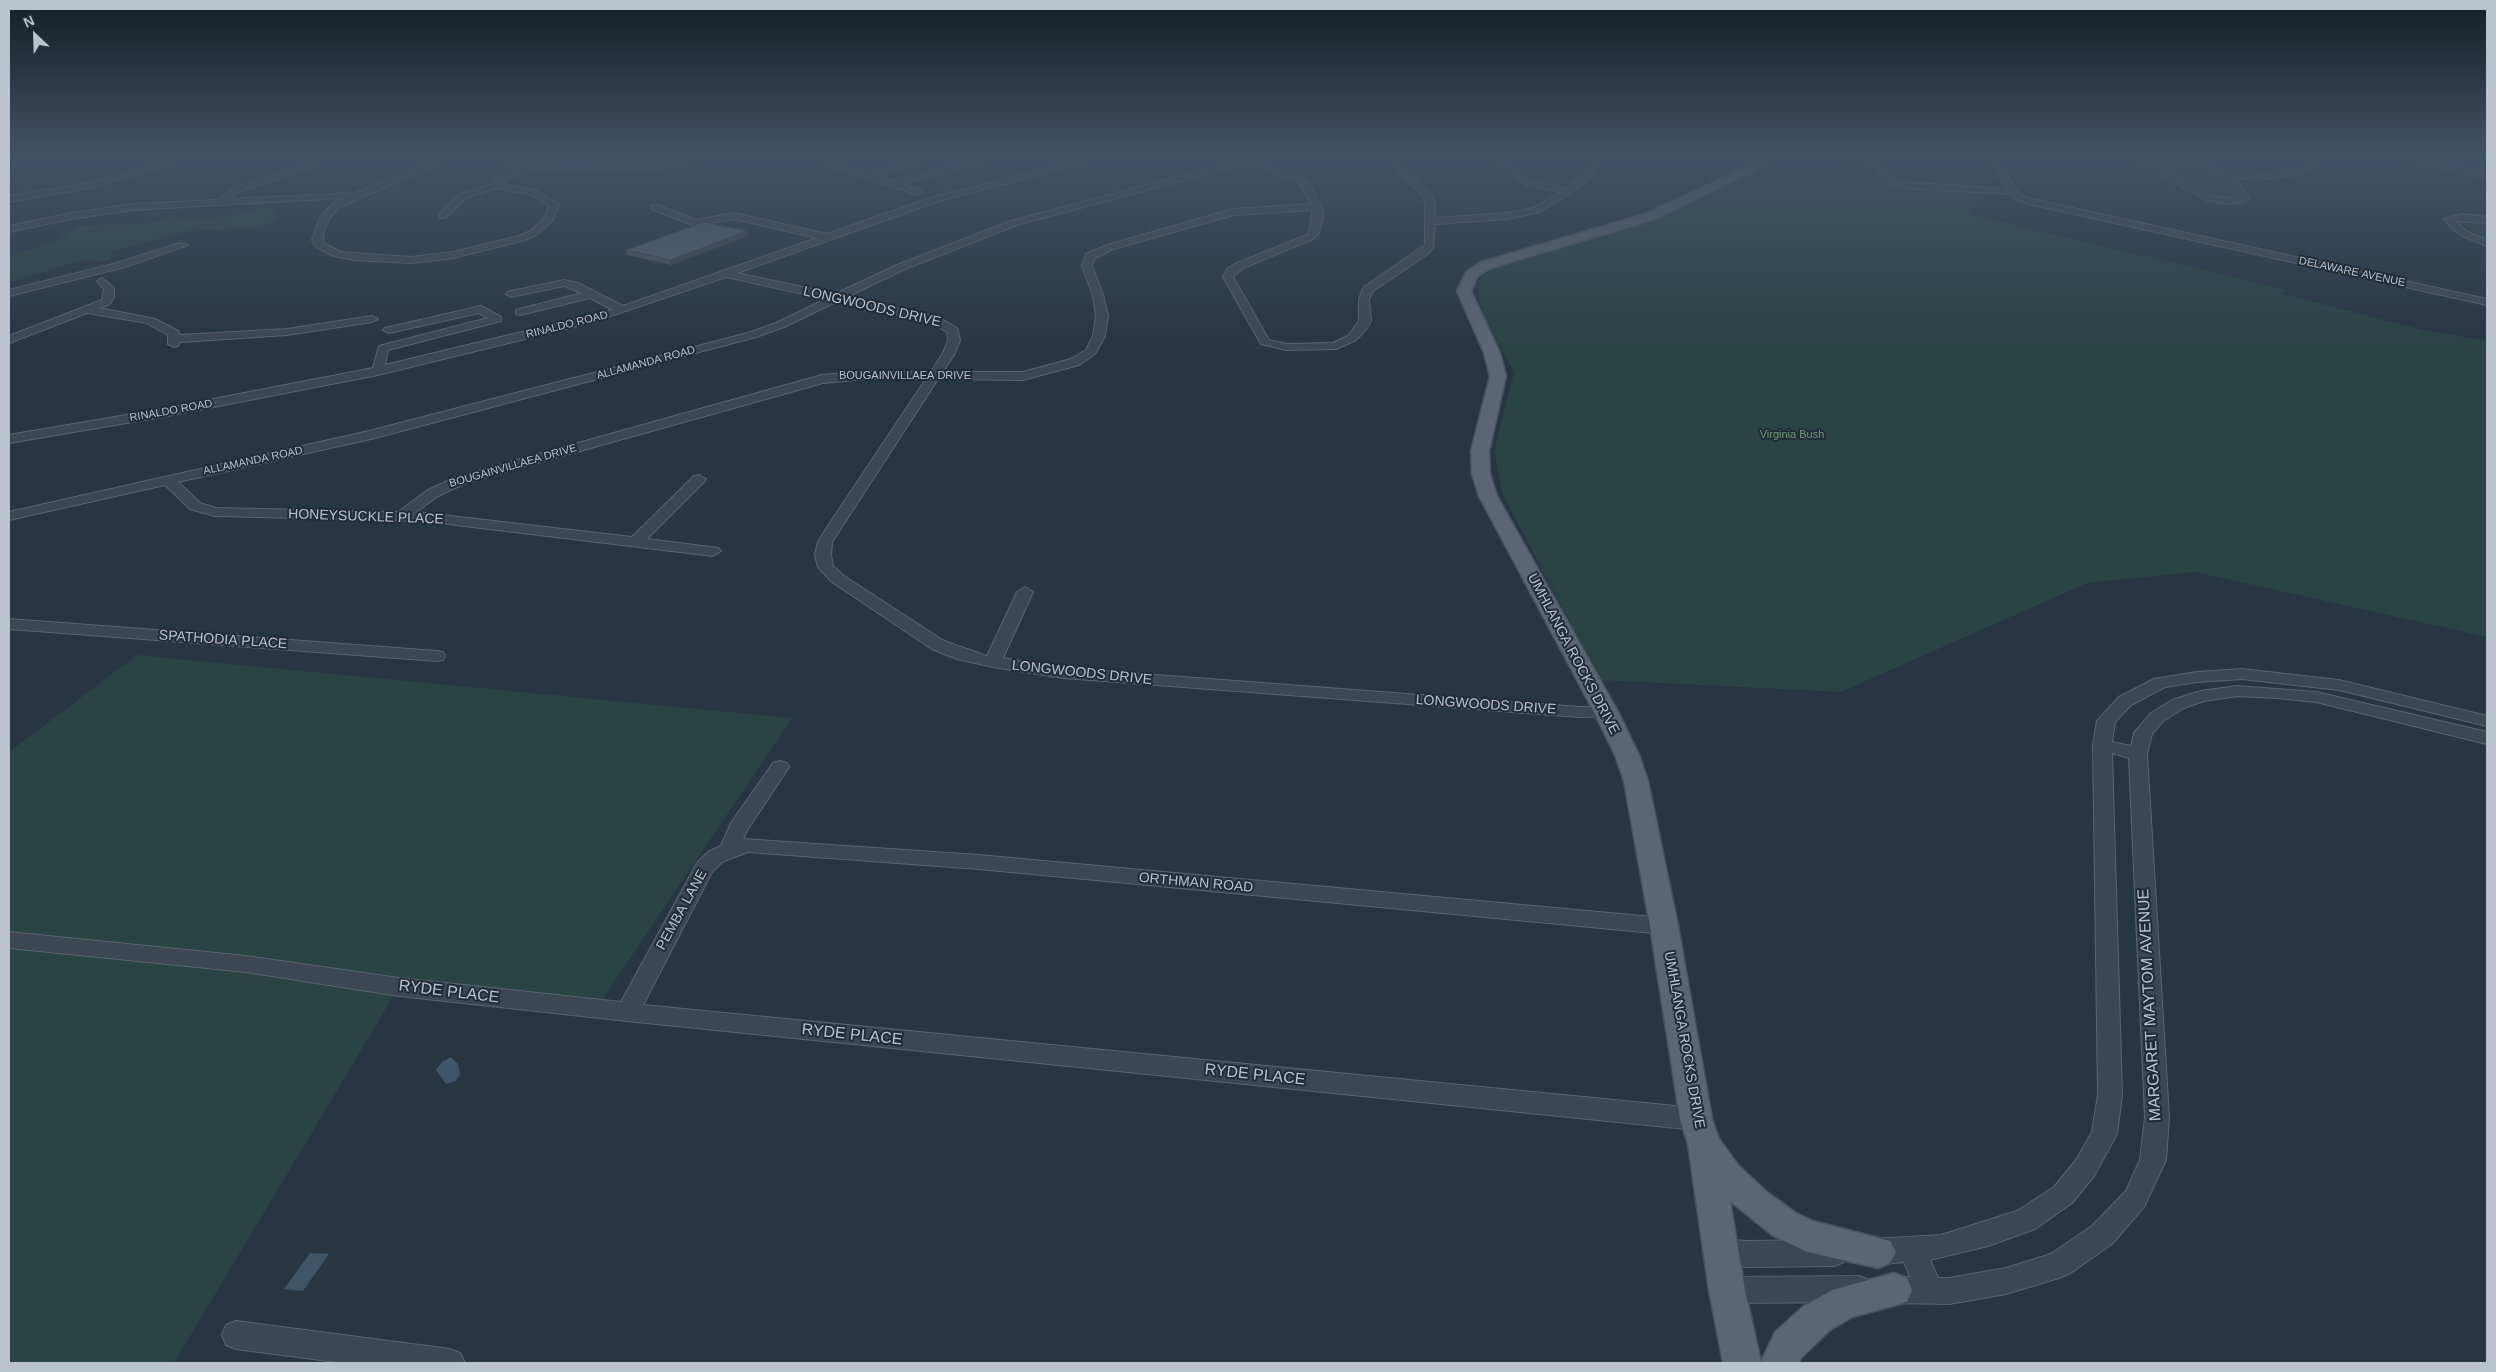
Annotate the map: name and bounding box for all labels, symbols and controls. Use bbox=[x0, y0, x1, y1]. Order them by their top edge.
north arrow bbox=[10, 10, 60, 60]
text: N bbox=[21, 12, 37, 31]
street label: DELAWARE AVENUE bbox=[2298, 254, 2406, 290]
street label: LONGWOODS DRIVE bbox=[802, 283, 942, 331]
street label: RINALDO ROAD bbox=[525, 308, 609, 342]
street label: ALLAMANDA ROAD bbox=[595, 343, 697, 383]
street label: BOUGAINVILLAEA DRIVE bbox=[839, 369, 971, 383]
street label: RINALDO ROAD bbox=[129, 397, 213, 425]
park label: Virginia Bush bbox=[1760, 428, 1824, 442]
street label: BOUGAINVILLAEA DRIVE bbox=[448, 441, 578, 491]
street label: ALLAMANDA ROAD bbox=[202, 444, 304, 478]
street label: HONEYSUCKLE PLACE bbox=[288, 506, 444, 528]
street label: UMHLANGA ROCKS DRIVE bbox=[1523, 571, 1623, 737]
street label: SPATHODIA PLACE bbox=[158, 627, 288, 653]
street label: LONGWOODS DRIVE bbox=[1011, 657, 1153, 689]
street label: LONGWOODS DRIVE bbox=[1415, 692, 1557, 718]
street label: PEMBA LANE bbox=[653, 867, 711, 953]
street label: ORTHMAN ROAD bbox=[1138, 870, 1254, 896]
street label: MARGARET MAYTOM AVENUE bbox=[2134, 888, 2166, 1122]
street label: UMHLANGA ROCKS DRIVE bbox=[1660, 950, 1708, 1130]
street label: RYDE PLACE bbox=[398, 976, 500, 1008]
street label: RYDE PLACE bbox=[801, 1020, 903, 1050]
street label: RYDE PLACE bbox=[1204, 1060, 1306, 1090]

